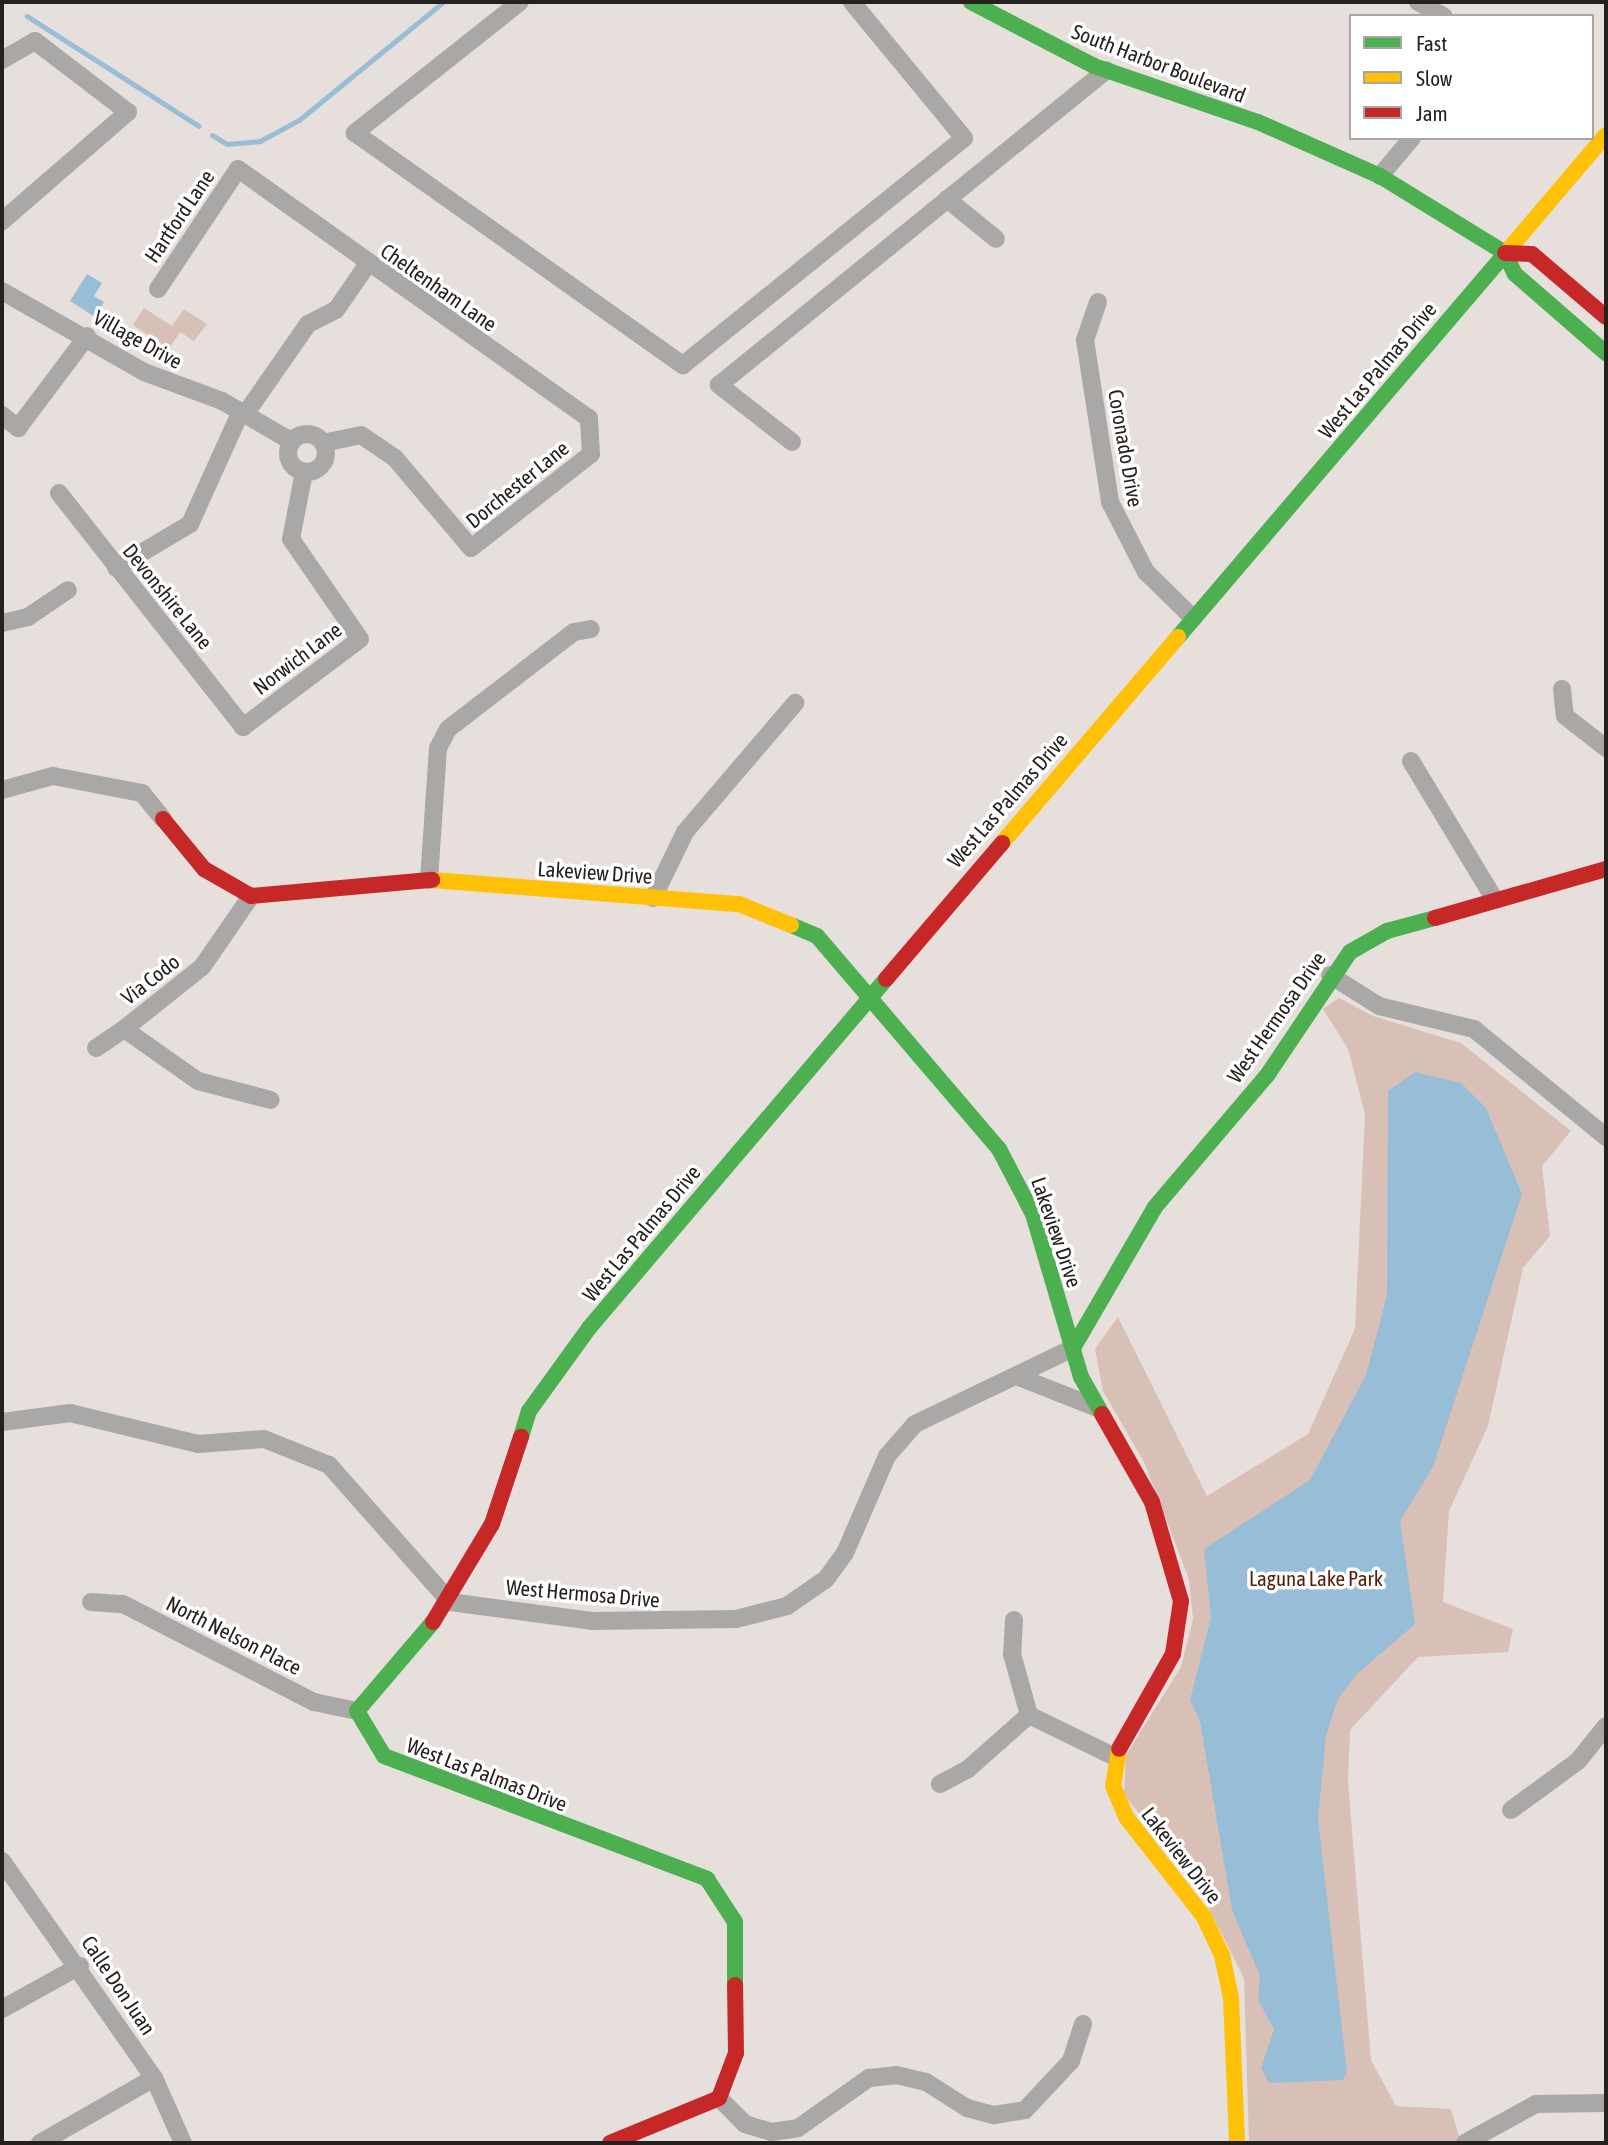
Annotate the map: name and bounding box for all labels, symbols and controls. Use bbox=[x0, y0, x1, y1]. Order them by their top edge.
legend bbox=[1349, 14, 1594, 140]
street label: South Harbor Boulevard bbox=[1069, 18, 1249, 108]
text: Fast bbox=[1416, 31, 1447, 55]
text: Slow bbox=[1416, 66, 1452, 90]
text: Jam bbox=[1416, 101, 1448, 125]
street label: Hartford Lane bbox=[139, 165, 219, 267]
street label: Cheltenham Lane bbox=[376, 238, 502, 336]
street label: West Las Palmas Drive bbox=[1313, 297, 1441, 443]
street label: Village Drive bbox=[89, 304, 187, 374]
street label: Coronado Drive bbox=[1103, 387, 1149, 509]
street label: Dorchester Lane bbox=[461, 435, 573, 533]
street label: Devonshire Lane bbox=[118, 538, 218, 654]
street label: Norwich Lane bbox=[248, 617, 346, 699]
street label: West Las Palmas Drive bbox=[942, 728, 1072, 872]
street label: Lakeview Drive bbox=[537, 855, 653, 889]
street label: West Hermosa Drive bbox=[1221, 947, 1331, 1087]
street label: Via Codo bbox=[116, 948, 184, 1010]
street label: West Las Palmas Drive bbox=[577, 1160, 705, 1306]
street label: Lakeview Drive bbox=[1026, 1174, 1088, 1290]
park label: Laguna Lake Park bbox=[1249, 1565, 1383, 1591]
street label: West Hermosa Drive bbox=[505, 1574, 661, 1612]
street label: North Nelson Place bbox=[162, 1590, 306, 1680]
street label: West Las Palmas Drive bbox=[403, 1732, 571, 1816]
street label: Lakeview Drive bbox=[1137, 1802, 1227, 1908]
street label: Calle Don Juan bbox=[77, 1931, 161, 2039]

